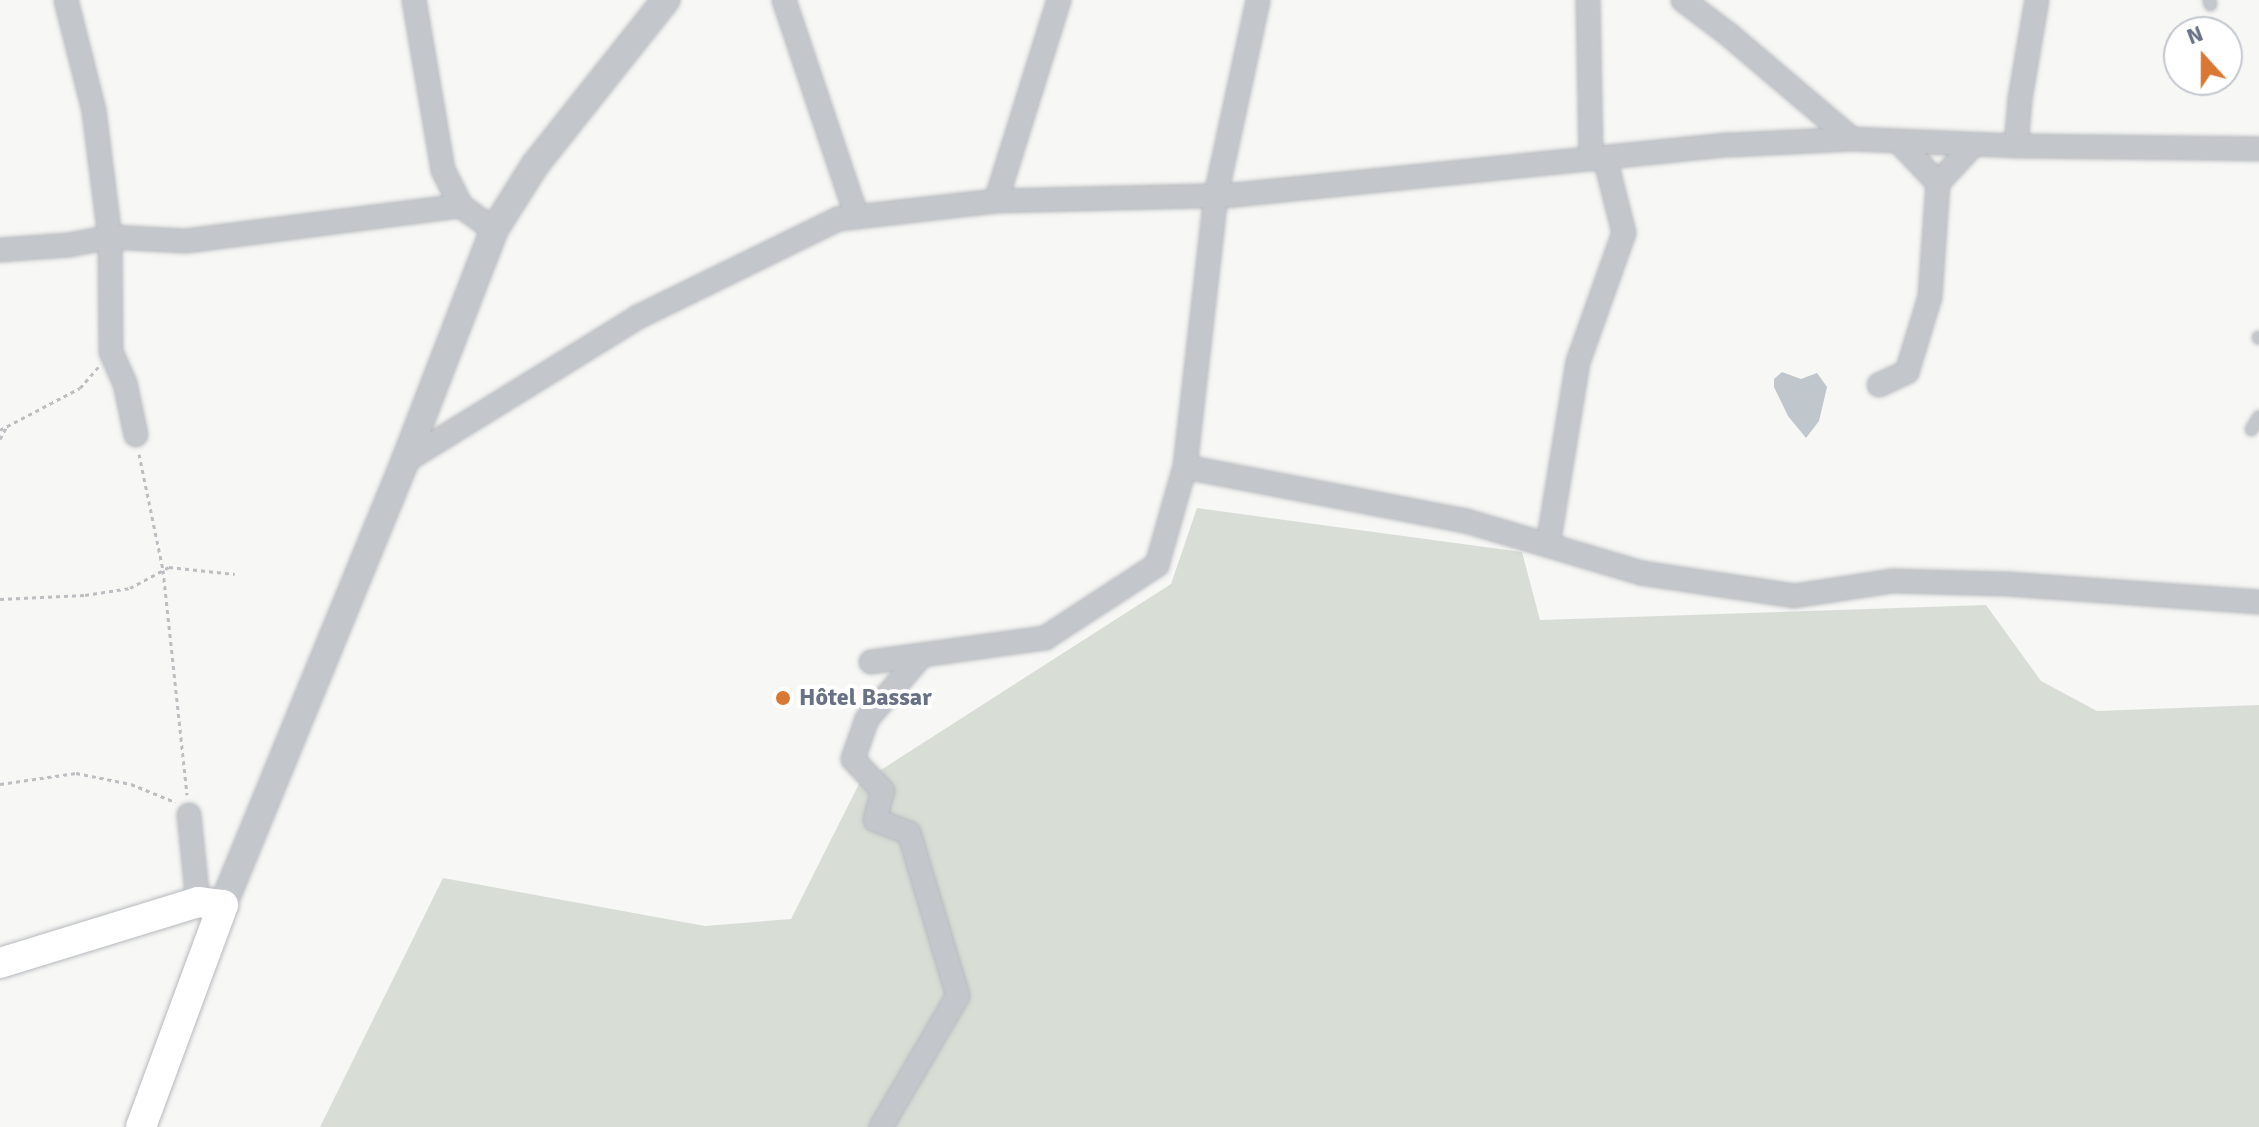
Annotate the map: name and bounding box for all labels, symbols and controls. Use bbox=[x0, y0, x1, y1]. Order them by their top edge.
north arrow bbox=[2163, 16, 2243, 96]
text: N bbox=[2183, 20, 2207, 50]
place label: Hôtel Bassar bbox=[799, 684, 932, 712]
marker: Hôtel Bassar bbox=[774, 689, 792, 707]

